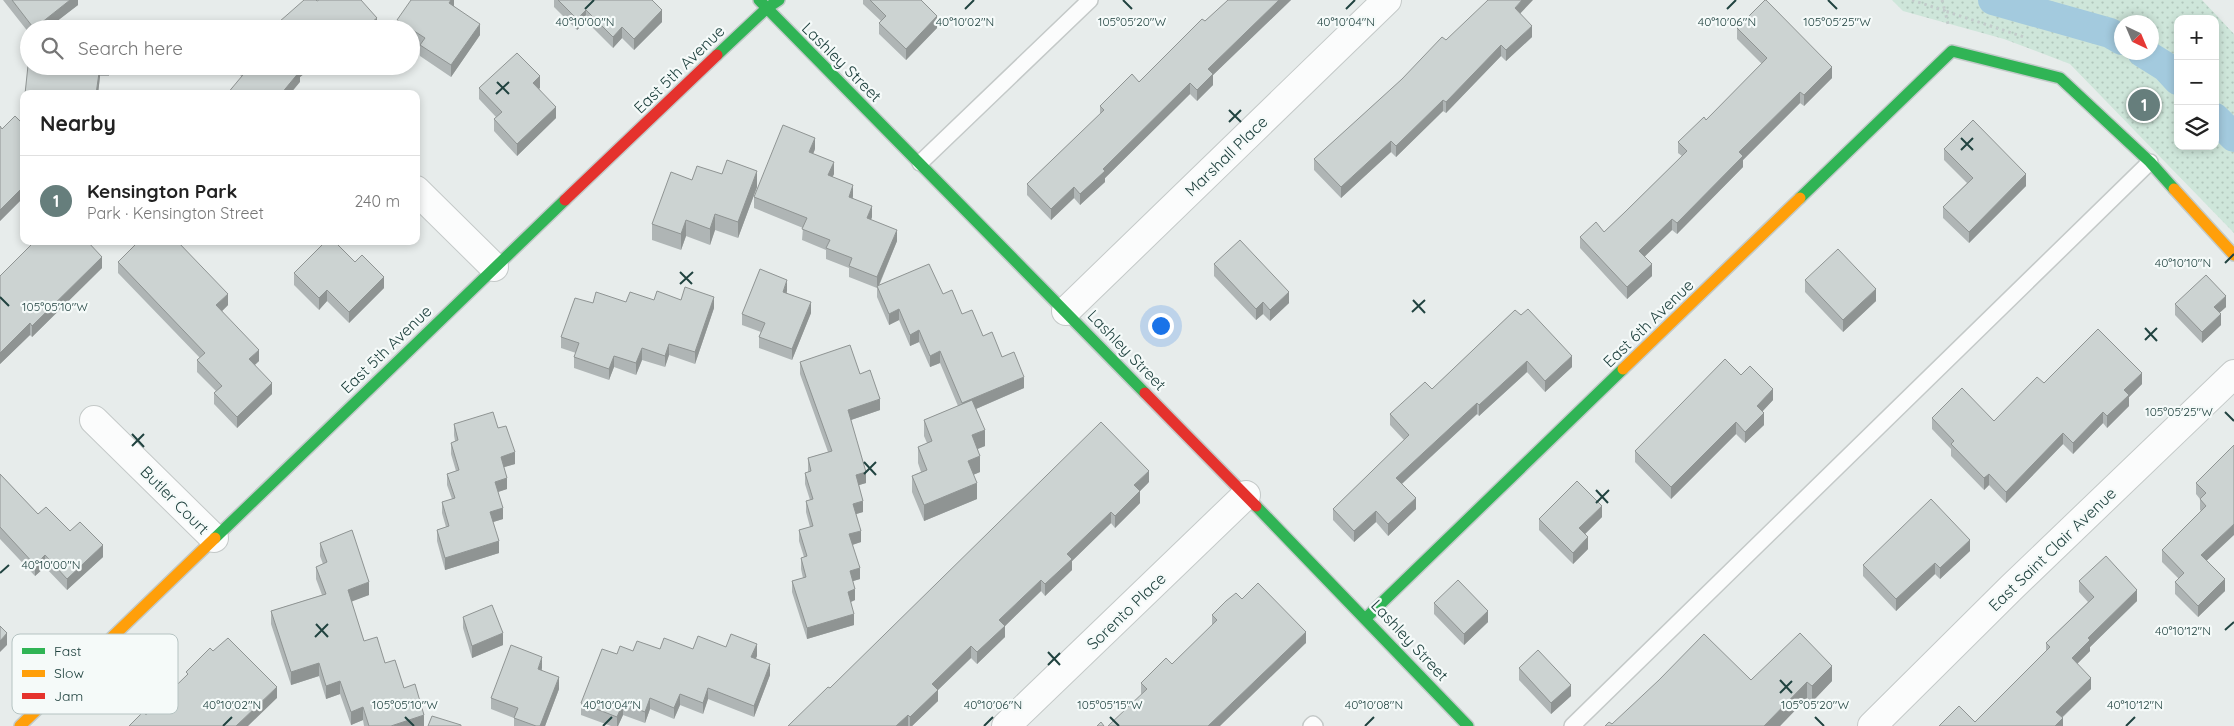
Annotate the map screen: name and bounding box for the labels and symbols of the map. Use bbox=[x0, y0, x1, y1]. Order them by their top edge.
text: 40°10'00"N bbox=[556, 14, 614, 29]
text: 40°10'02"N bbox=[936, 14, 994, 29]
text: 105°05'20"W bbox=[1098, 14, 1166, 29]
text: 40°10'04"N bbox=[1317, 14, 1375, 29]
text: 40°10'06"N bbox=[1698, 14, 1756, 29]
text: 105°05'25"W bbox=[1803, 14, 1871, 29]
north arrow bbox=[2114, 15, 2159, 60]
street label: Lashley Street bbox=[798, 18, 886, 106]
street label: East 5th Avenue bbox=[629, 21, 729, 117]
pin: 1 bbox=[2128, 86, 2160, 124]
street label: Marshall Place bbox=[1180, 112, 1272, 200]
text: 40°10'10"N bbox=[2155, 255, 2211, 270]
street label: East 6th Avenue bbox=[1599, 275, 1697, 371]
text: 105°05'10"W bbox=[22, 299, 88, 314]
street label: East 5th Avenue bbox=[336, 301, 436, 397]
street label: Lashley Street bbox=[1084, 305, 1170, 395]
your location bbox=[1148, 313, 1174, 339]
text: 105°05'25"W bbox=[2145, 404, 2213, 419]
street label: Butler Court bbox=[137, 462, 213, 538]
street label: East Saint Clair Avenue bbox=[1984, 483, 2120, 615]
text: 40°10'00"N bbox=[22, 557, 80, 572]
street label: Sorento Place bbox=[1082, 568, 1170, 654]
street label: Lashley Street bbox=[1367, 595, 1453, 685]
text: 40°10'12"N bbox=[2155, 623, 2211, 638]
legend bbox=[12, 634, 178, 714]
text: Fast bbox=[54, 642, 82, 660]
text: Slow bbox=[54, 664, 84, 682]
text: Jam bbox=[54, 687, 83, 705]
text: 40°10'02"N bbox=[203, 697, 261, 712]
text: 105°05'10"W bbox=[372, 697, 438, 712]
text: 40°10'04"N bbox=[583, 697, 641, 712]
text: 40°10'06"N bbox=[964, 697, 1022, 712]
text: 105°05'15"W bbox=[1077, 697, 1143, 712]
text: 40°10'08"N bbox=[1345, 697, 1403, 712]
text: 105°05'20"W bbox=[1781, 697, 1849, 712]
text: 40°10'12"N bbox=[2107, 697, 2163, 712]

